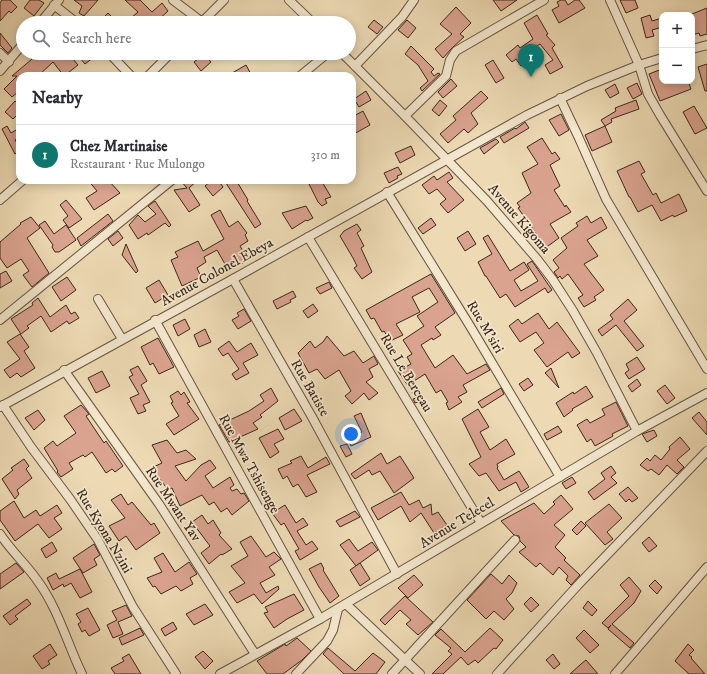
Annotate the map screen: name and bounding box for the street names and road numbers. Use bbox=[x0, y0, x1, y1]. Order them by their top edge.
street label: Avenue Kigoma bbox=[484, 180, 554, 258]
street label: Avenue Colonel Ebeya bbox=[158, 234, 276, 310]
street label: Rue M'siri bbox=[462, 297, 508, 357]
street label: Rue Le Berceau bbox=[376, 331, 437, 416]
street label: Rue Batiste bbox=[287, 356, 334, 420]
street label: Rue Mwa Tshisenge bbox=[214, 411, 284, 517]
street label: Rue Mwant Yav bbox=[141, 463, 205, 546]
street label: Rue Kyona Nzini bbox=[72, 485, 137, 577]
street label: Avenue Telecel bbox=[416, 493, 498, 552]

